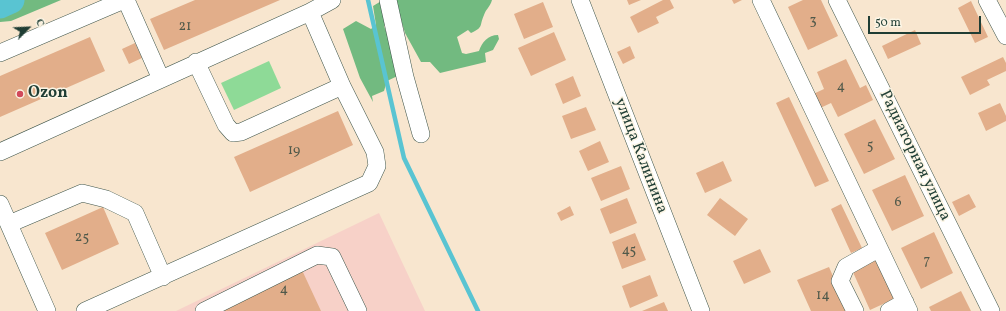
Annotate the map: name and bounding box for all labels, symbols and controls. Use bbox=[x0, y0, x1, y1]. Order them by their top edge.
north arrow bbox=[8, 8, 48, 48]
scale bar bbox=[870, 8, 983, 34]
house number: 3 bbox=[809, 13, 817, 29]
text: 50 m bbox=[875, 15, 901, 31]
text: С bbox=[31, 17, 48, 29]
house number: 21 bbox=[179, 19, 191, 35]
house number: 4 bbox=[837, 79, 845, 95]
place label: Ozon bbox=[28, 84, 68, 104]
street label: Радиаторная улица bbox=[874, 88, 954, 224]
marker: Ozon bbox=[15, 89, 25, 99]
street label: улица Калинина bbox=[609, 95, 671, 217]
house number: 5 bbox=[867, 138, 873, 154]
house number: 19 bbox=[288, 143, 300, 159]
house number: 6 bbox=[894, 195, 902, 211]
house number: 25 bbox=[75, 230, 89, 246]
house number: 45 bbox=[622, 243, 636, 259]
house number: 7 bbox=[924, 253, 930, 269]
house number: 4 bbox=[280, 282, 288, 298]
house number: 14 bbox=[816, 288, 830, 304]

